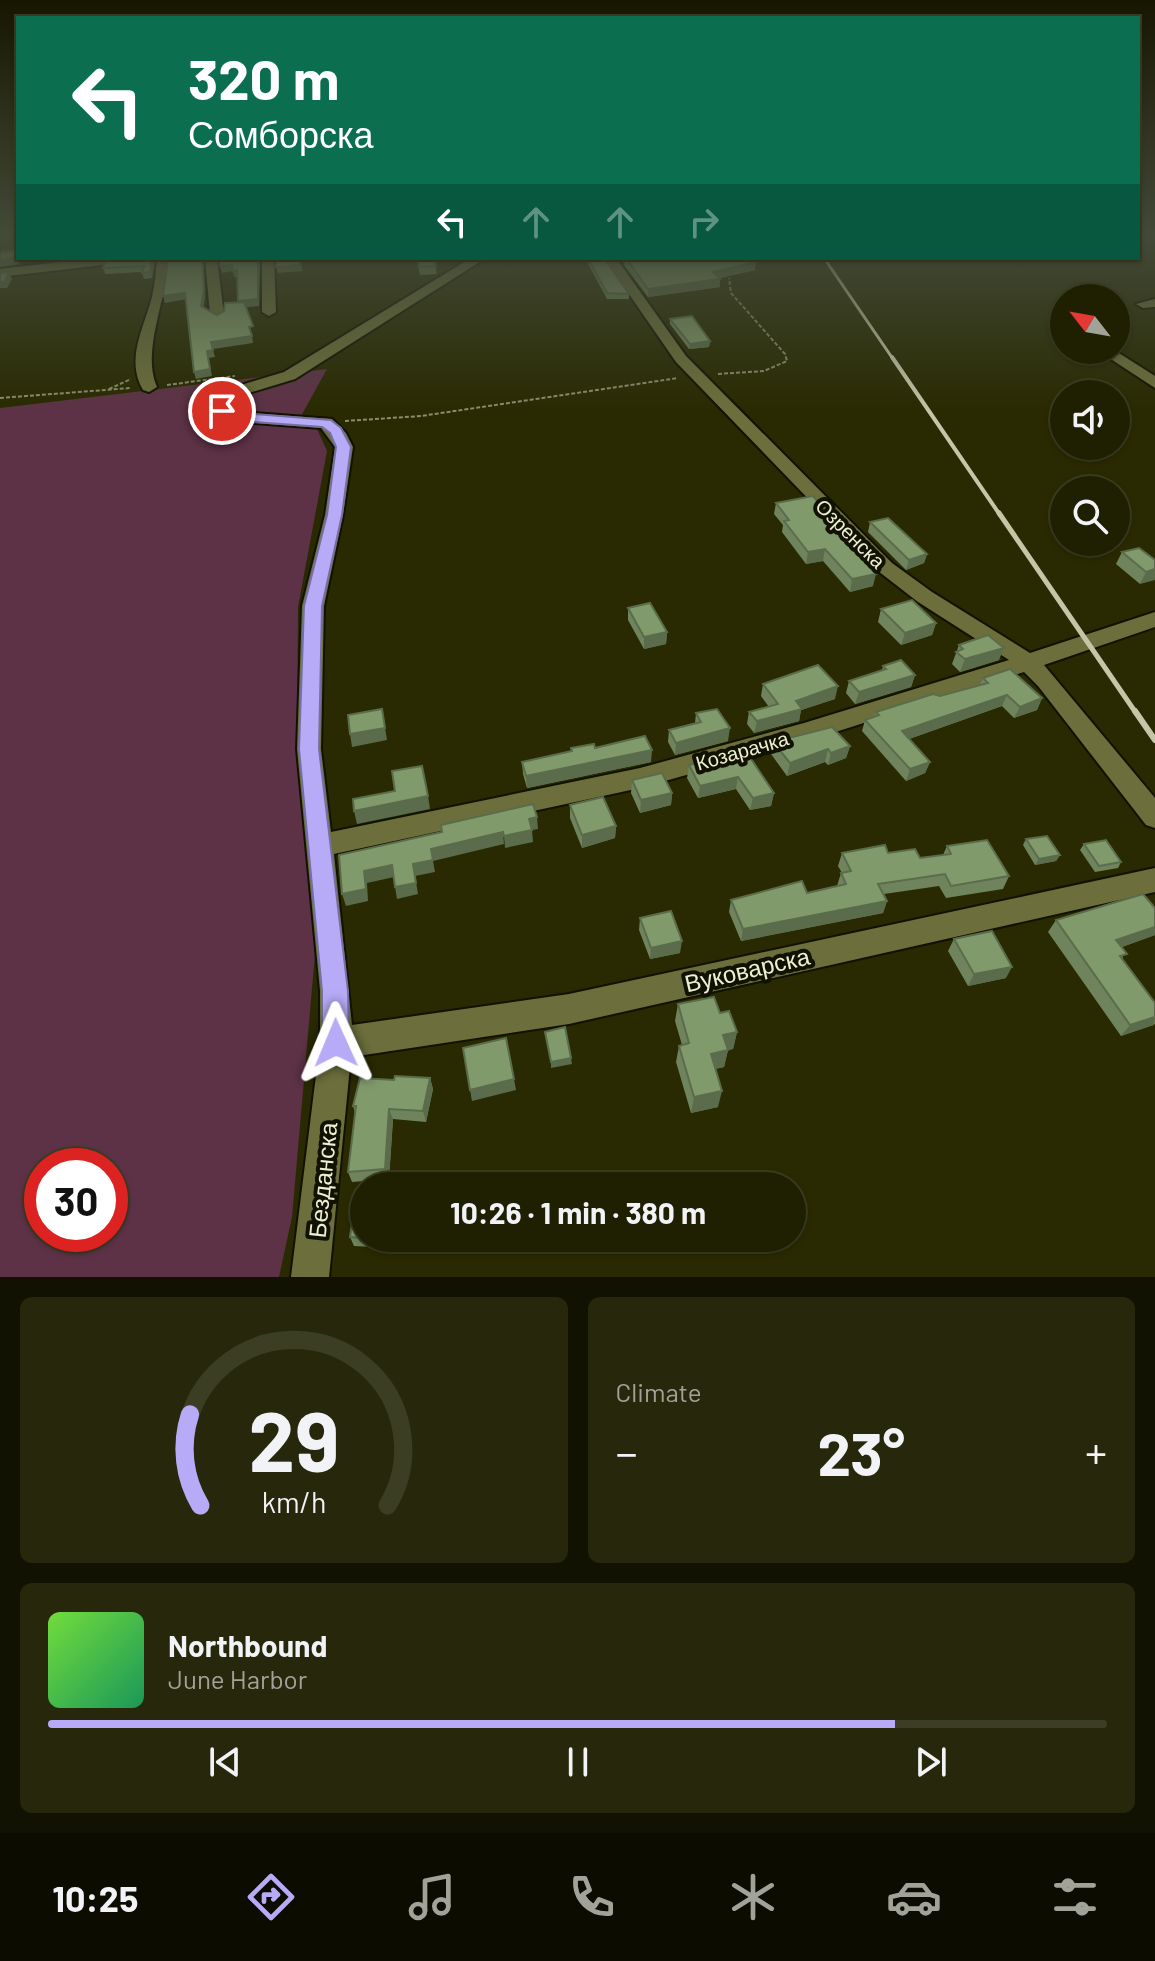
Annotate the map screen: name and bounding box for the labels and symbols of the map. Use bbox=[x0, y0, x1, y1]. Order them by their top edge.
north arrow bbox=[1050, 284, 1130, 364]
pin bbox=[188, 377, 256, 445]
street label: Озренска bbox=[811, 493, 891, 573]
street label: Козарачка bbox=[693, 725, 792, 775]
street label: Вуковарска bbox=[682, 940, 813, 997]
position arrow bbox=[294, 1001, 378, 1085]
street label: Безданска bbox=[302, 1120, 343, 1239]
speed limit sign: 30 bbox=[24, 1148, 128, 1252]

